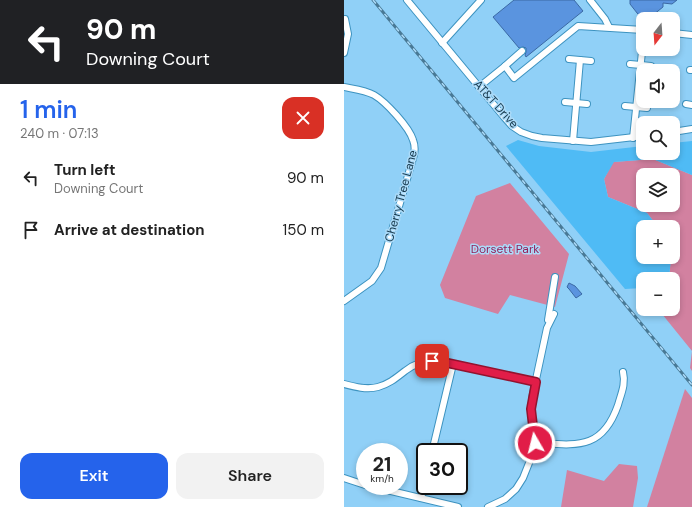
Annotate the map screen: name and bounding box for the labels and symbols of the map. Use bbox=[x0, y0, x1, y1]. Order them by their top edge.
north arrow bbox=[636, 12, 680, 56]
street label: AT&T Drive bbox=[470, 76, 522, 132]
street label: Cherry Tree Lane bbox=[381, 148, 421, 244]
park label: Dorsett Park bbox=[471, 241, 539, 257]
pin bbox=[415, 344, 449, 378]
position arrow bbox=[514, 422, 556, 464]
speed limit sign: 30 bbox=[416, 443, 468, 495]

